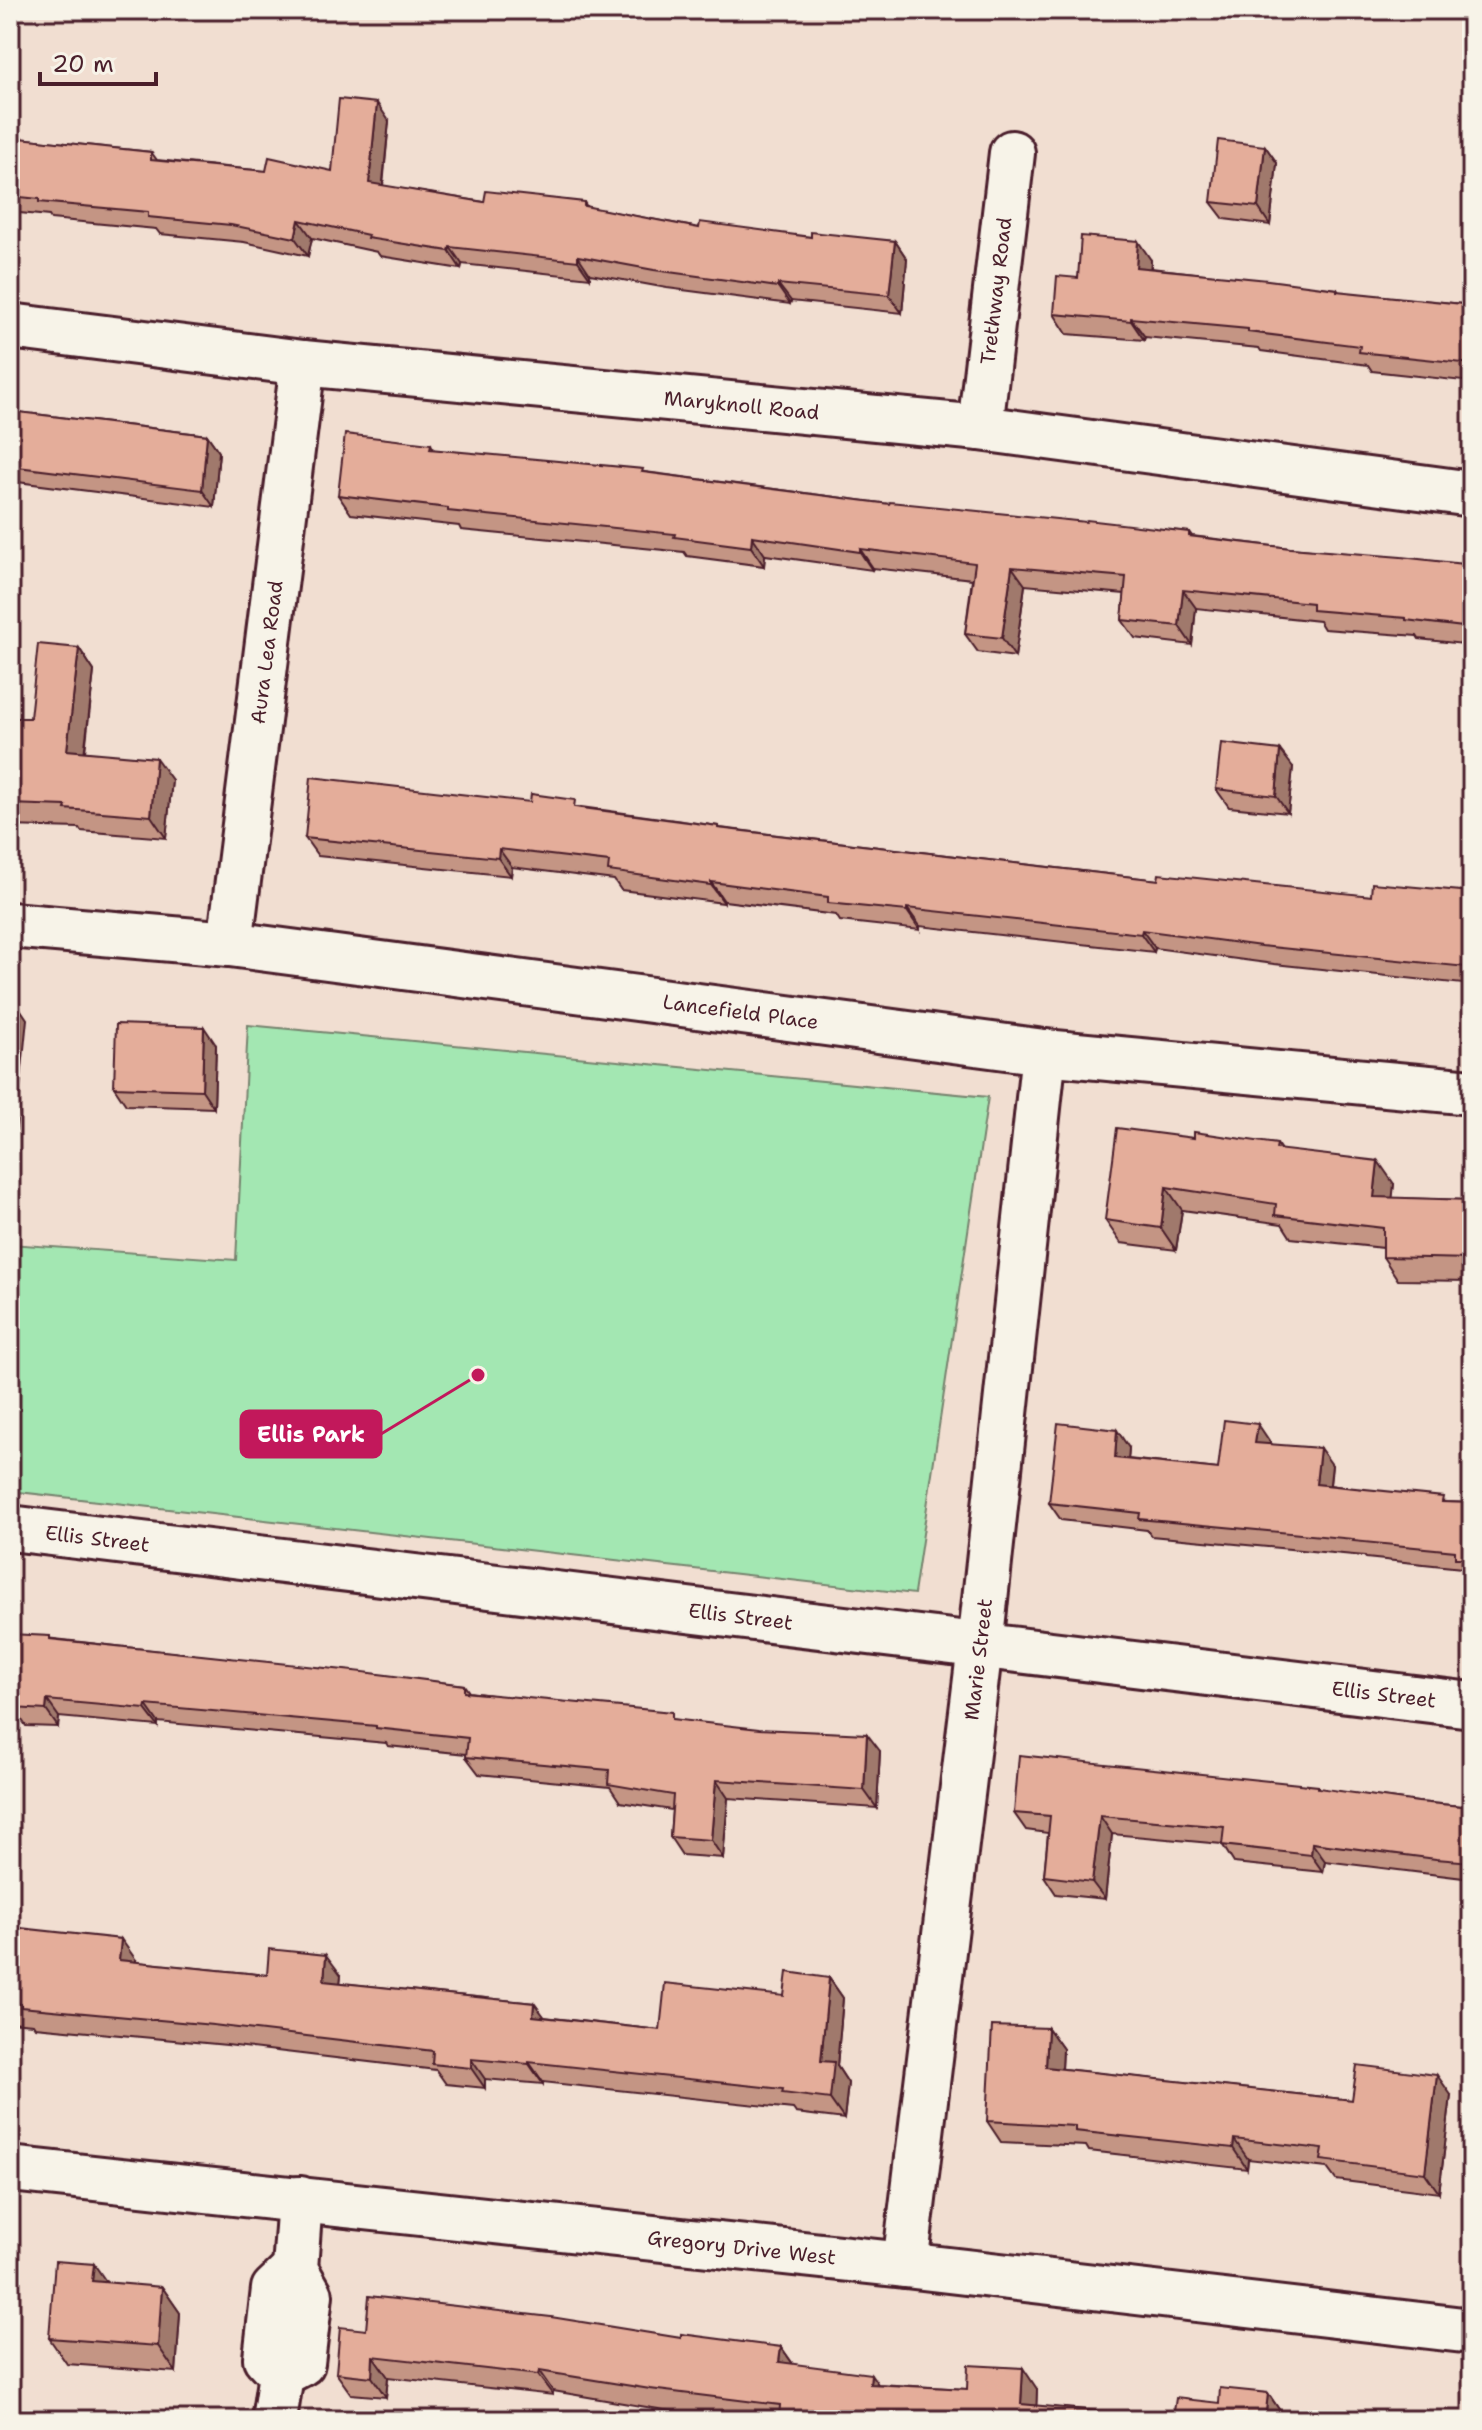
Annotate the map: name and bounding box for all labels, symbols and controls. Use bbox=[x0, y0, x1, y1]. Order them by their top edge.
scale bar bbox=[40, 36, 156, 86]
text: 20 m bbox=[52, 48, 114, 80]
street label: Trethway Road bbox=[974, 216, 1017, 366]
street label: Maryknoll Road bbox=[663, 385, 821, 426]
street label: Aura Lea Road bbox=[245, 579, 289, 726]
street label: Lancefield Place bbox=[661, 989, 820, 1035]
callout: Ellis Park bbox=[241, 1411, 381, 1457]
text: Ellis Park bbox=[257, 1420, 365, 1449]
street label: Ellis Street bbox=[44, 1519, 151, 1558]
street label: Ellis Street bbox=[687, 1597, 794, 1636]
street label: Marie Street bbox=[958, 1597, 998, 1722]
street label: Ellis Street bbox=[1330, 1675, 1438, 1714]
street label: Gregory Drive West bbox=[646, 2224, 837, 2271]

